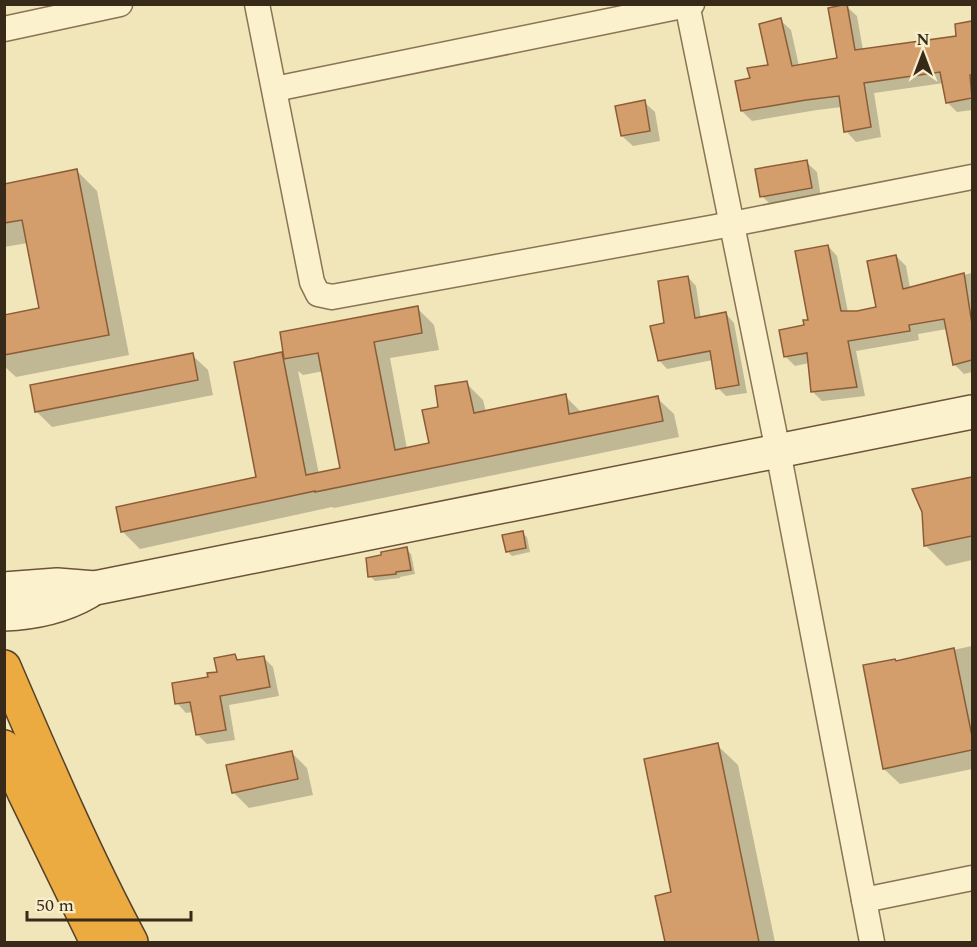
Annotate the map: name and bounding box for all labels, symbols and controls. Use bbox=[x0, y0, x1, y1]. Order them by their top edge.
north arrow bbox=[893, 24, 953, 84]
text: N bbox=[916, 28, 930, 52]
scale bar bbox=[27, 884, 190, 922]
text: 50 m bbox=[36, 892, 74, 919]

